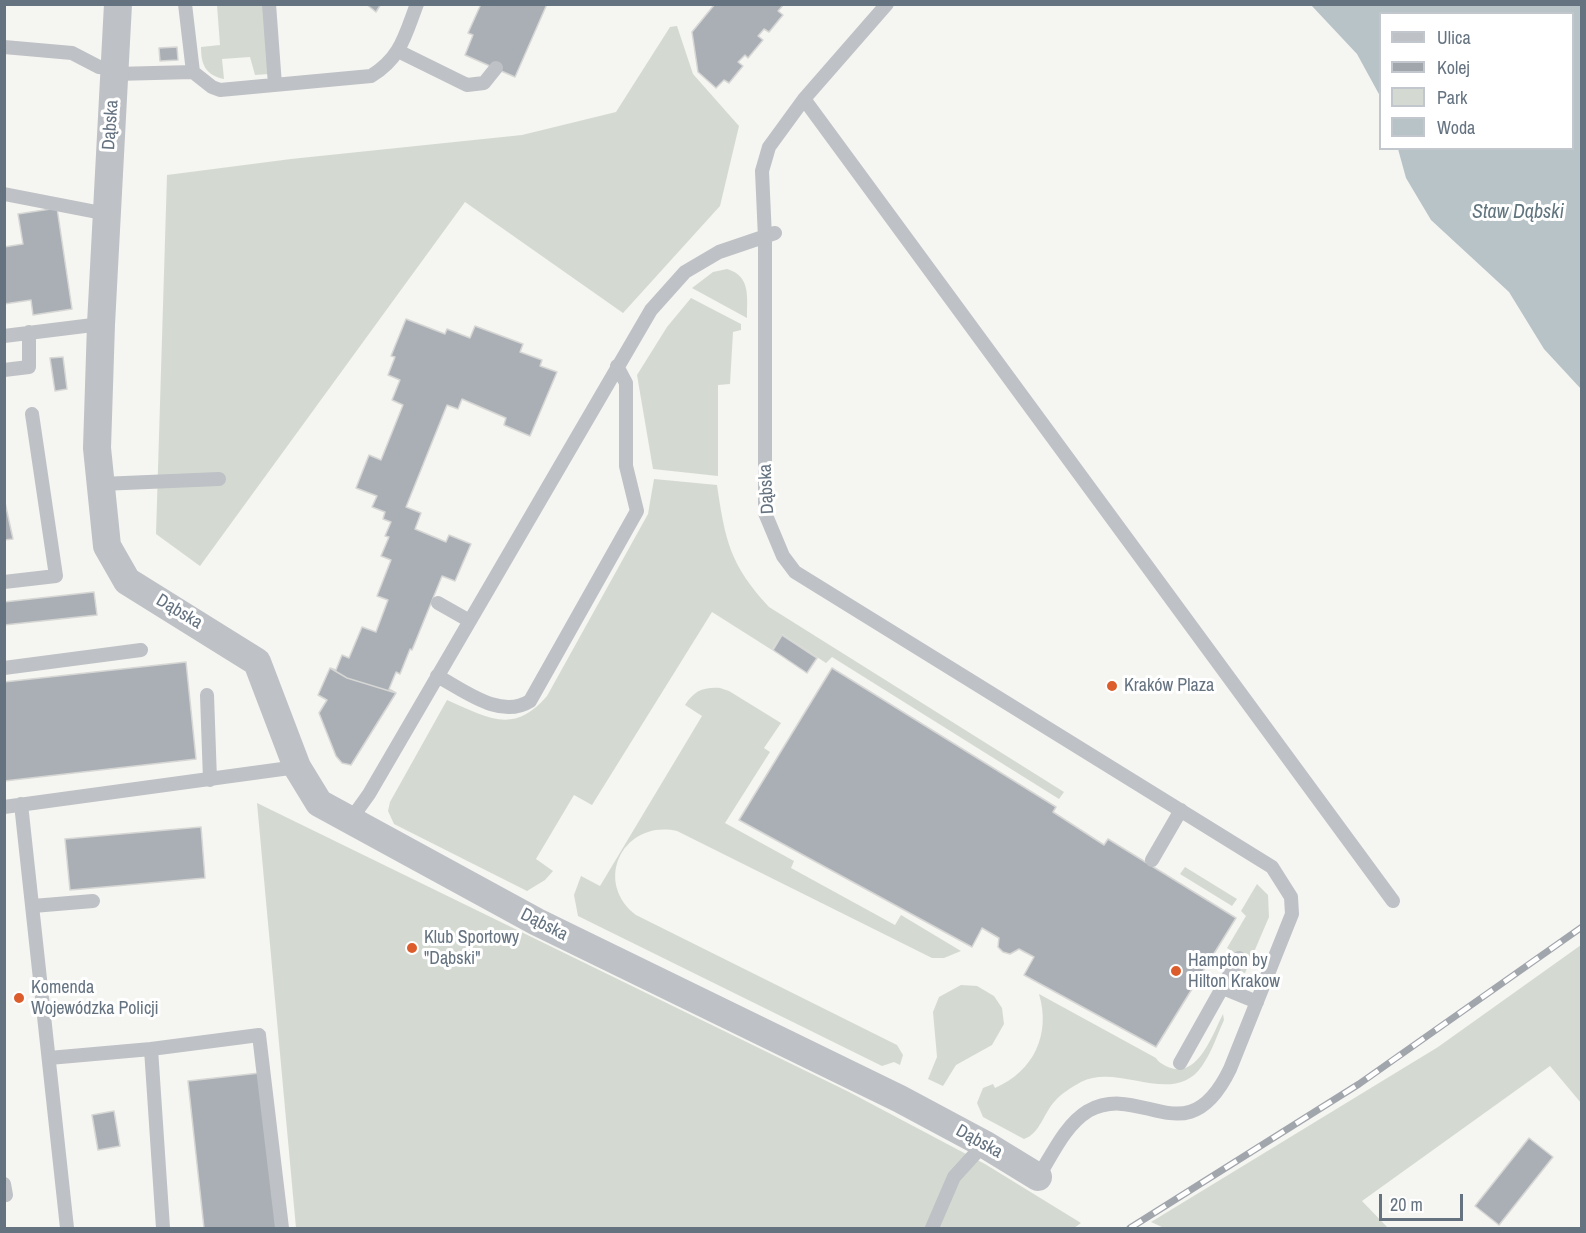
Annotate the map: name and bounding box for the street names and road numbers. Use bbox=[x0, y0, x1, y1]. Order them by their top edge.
street label: Dąbska bbox=[98, 99, 124, 151]
street label: Dąbska bbox=[755, 463, 779, 515]
street label: Dąbska bbox=[152, 590, 206, 634]
street label: Dąbska bbox=[517, 904, 571, 946]
street label: Dąbska bbox=[952, 1120, 1006, 1164]

